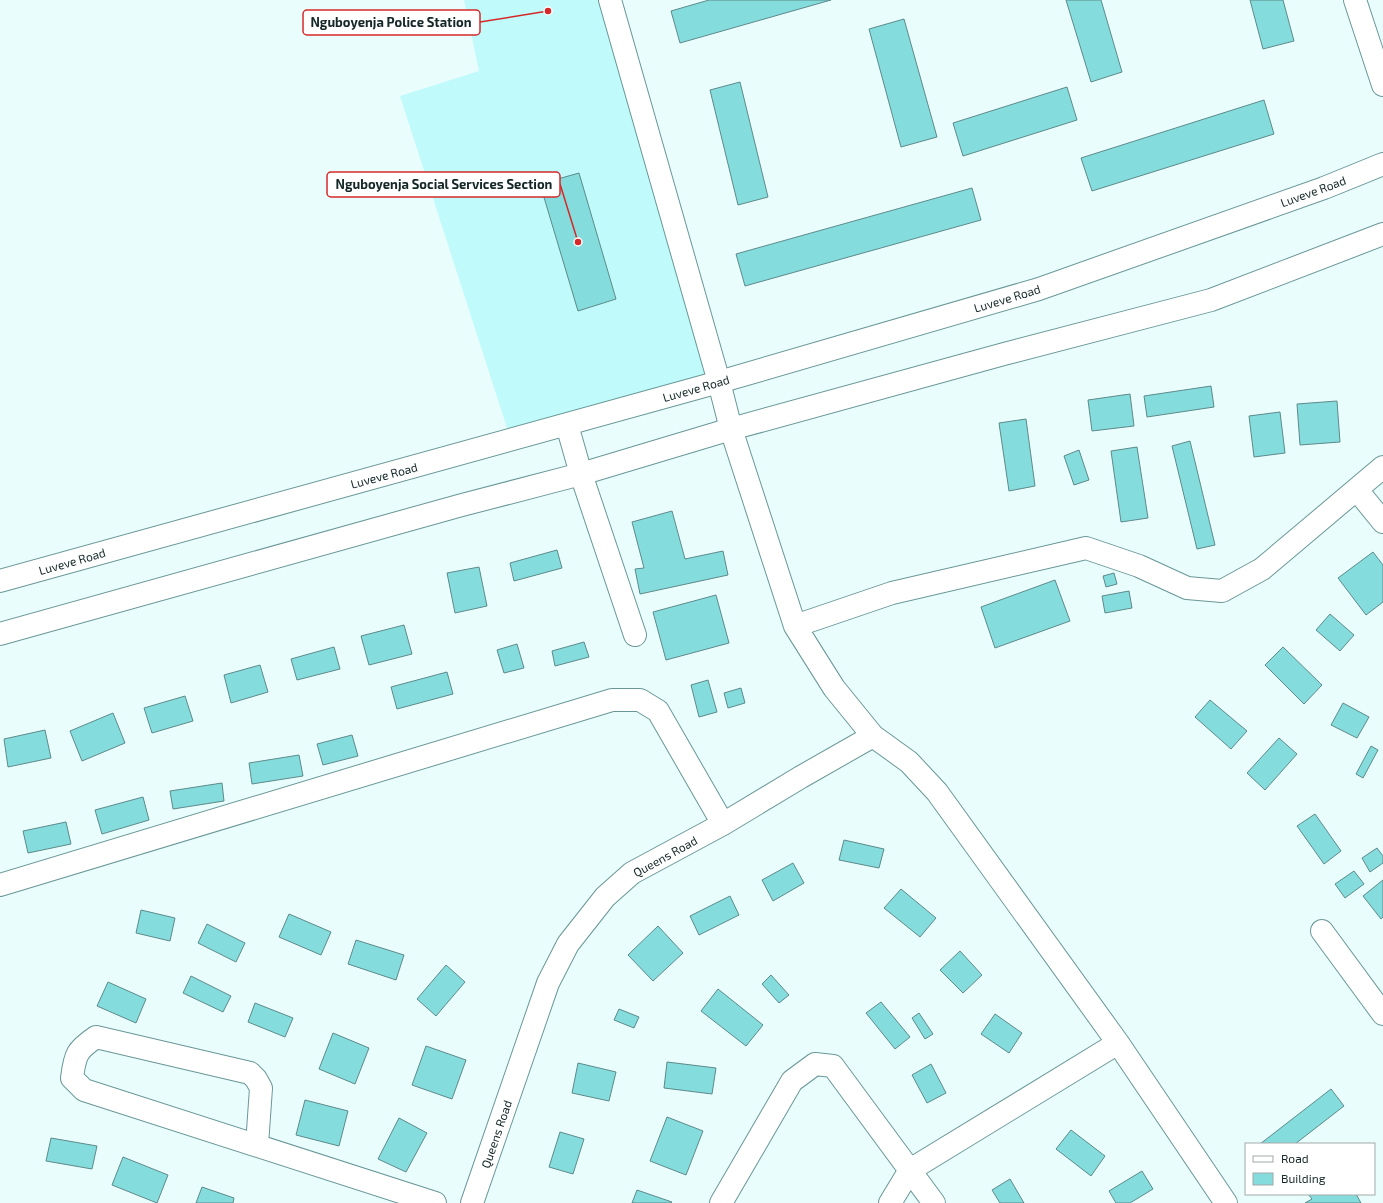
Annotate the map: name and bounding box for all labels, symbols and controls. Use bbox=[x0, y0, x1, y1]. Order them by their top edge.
callout: Nguboyenja Police Station bbox=[303, 10, 480, 35]
text: Nguboyenja Police Station bbox=[310, 14, 472, 30]
callout: Nguboyenja Social Services Section bbox=[327, 172, 560, 197]
street label: Luveve Road bbox=[1278, 173, 1348, 209]
text: Nguboyenja Social Services Section bbox=[336, 176, 553, 192]
street label: Luveve Road bbox=[972, 281, 1042, 315]
street label: Luveve Road bbox=[661, 372, 731, 404]
street label: Luveve Road bbox=[349, 459, 419, 491]
street label: Luveve Road bbox=[37, 545, 107, 577]
street label: Queens Road bbox=[630, 833, 700, 880]
street label: Queens Road bbox=[478, 1098, 515, 1170]
legend bbox=[1245, 1143, 1375, 1195]
text: Road bbox=[1281, 1151, 1309, 1165]
text: Building bbox=[1281, 1171, 1326, 1185]

